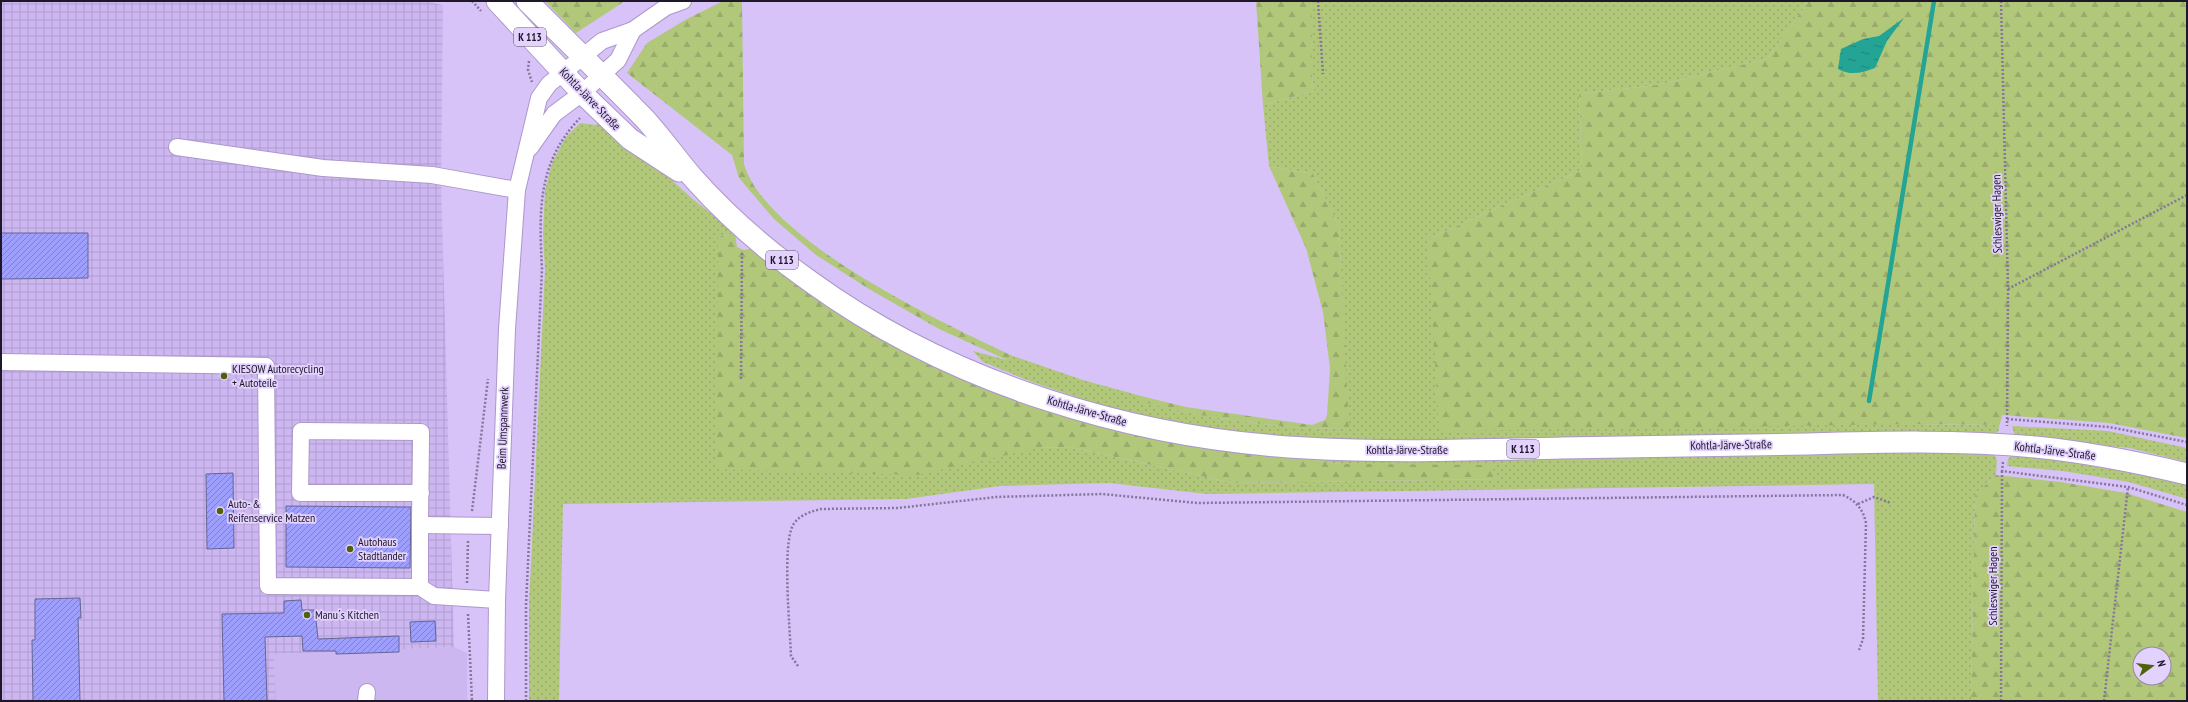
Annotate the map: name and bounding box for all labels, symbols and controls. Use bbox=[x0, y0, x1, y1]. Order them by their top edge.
road number: K 113 bbox=[514, 28, 546, 46]
street label: Kohtla-Järve-Straße bbox=[557, 64, 624, 133]
street label: Schleswiger Hagen bbox=[1988, 174, 2005, 254]
road number: K 113 bbox=[766, 251, 798, 269]
place label: KIESOW Autorecycling + Autoteile bbox=[232, 361, 324, 390]
marker: KIESOW Autorecycling + Autoteile bbox=[219, 371, 229, 381]
street label: Beim Umspannwerk bbox=[494, 386, 511, 469]
street label: Kohtla-Järve-Straße bbox=[1046, 392, 1129, 429]
street label: Kohtla-Järve-Straße bbox=[1690, 436, 1772, 453]
street label: Kohtla-Järve-Straße bbox=[2014, 438, 2097, 463]
road number: K 113 bbox=[1507, 440, 1539, 458]
street label: Kohtla-Järve-Straße bbox=[1366, 442, 1448, 457]
place label: Auto- & Reifenservice Matzen bbox=[228, 496, 315, 525]
marker: Auto- & Reifenservice Matzen bbox=[215, 506, 225, 516]
place label: Autohaus Stadtlander bbox=[358, 534, 407, 563]
marker: Autohaus Stadtlander bbox=[345, 544, 355, 554]
street label: Schleswiger Hagen bbox=[1985, 547, 2000, 625]
place label: Manu´s Kitchen bbox=[315, 607, 379, 622]
marker: Manu´s Kitchen bbox=[302, 610, 312, 620]
north arrow bbox=[2132, 646, 2172, 686]
text: N bbox=[2154, 659, 2169, 668]

